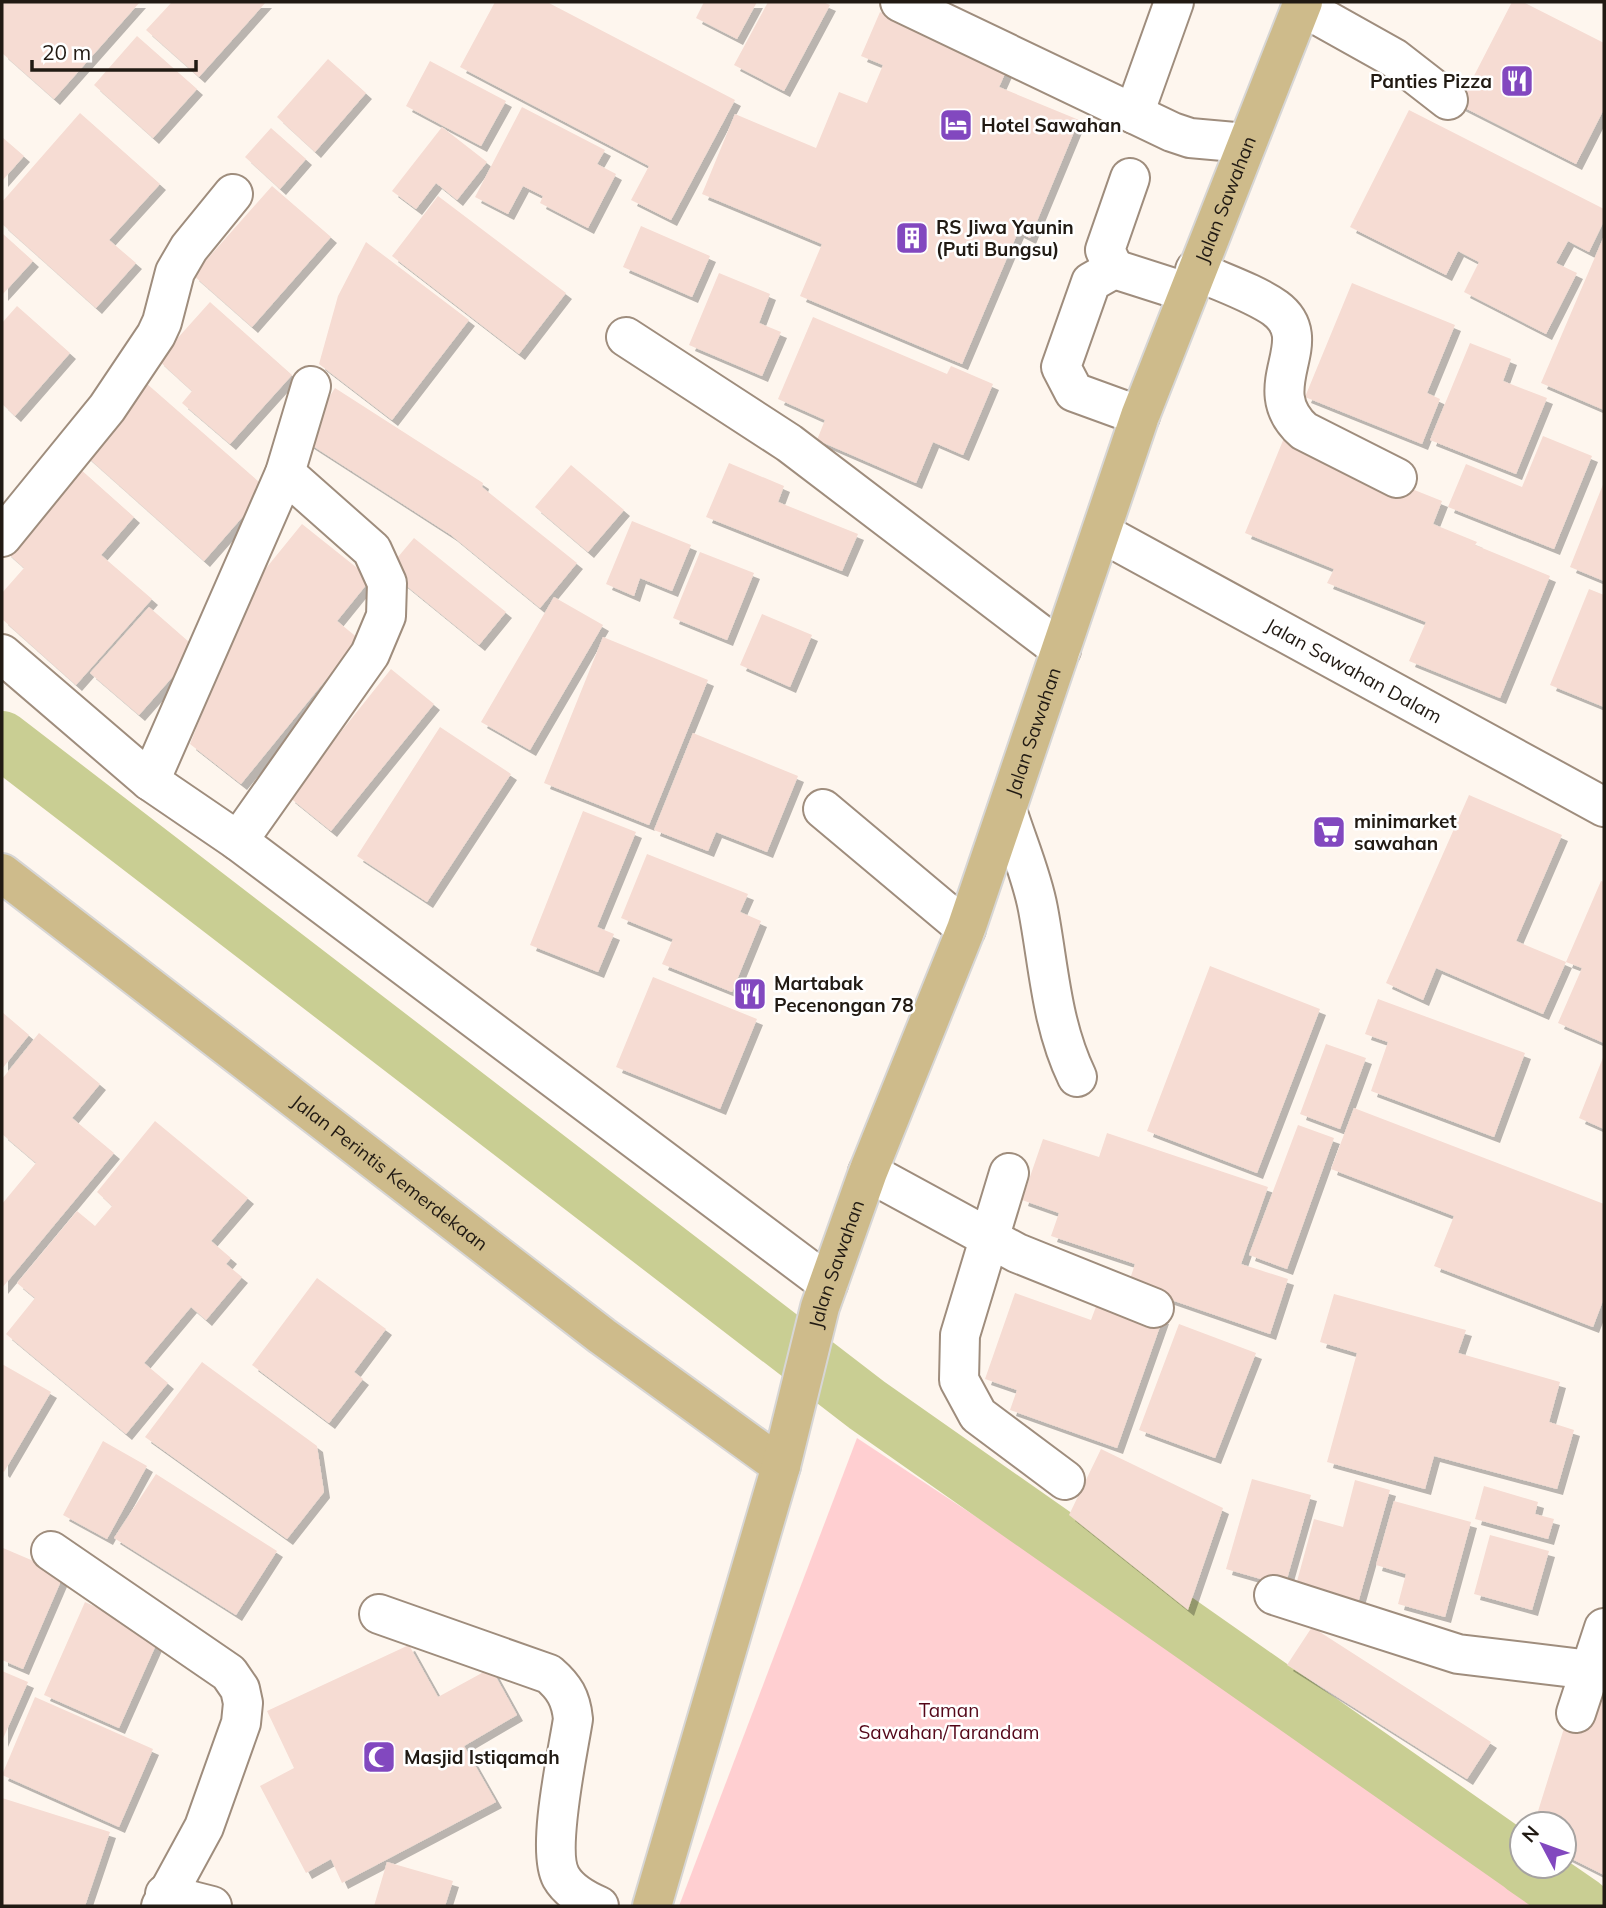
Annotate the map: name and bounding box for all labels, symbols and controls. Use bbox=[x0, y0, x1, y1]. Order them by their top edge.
scale bar bbox=[32, 28, 196, 72]
text: 20 m bbox=[42, 39, 91, 65]
restaurant icon: Panties Pizza bbox=[1498, 62, 1536, 100]
place label: Panties Pizza bbox=[1370, 69, 1492, 93]
hotel icon: Hotel Sawahan bbox=[937, 106, 975, 144]
place label: Hotel Sawahan bbox=[981, 113, 1122, 137]
street label: Jalan Sawahan bbox=[1190, 133, 1261, 266]
place label: RS Jiwa Yaunin (Puti Bungsu) bbox=[936, 215, 1074, 261]
building icon: RS Jiwa Yaunin (Puti Bungsu) bbox=[893, 219, 931, 257]
street label: Jalan Sawahan Dalam bbox=[1261, 613, 1446, 728]
street label: Jalan Sawahan bbox=[1000, 664, 1066, 799]
place label: minimarket sawahan bbox=[1354, 809, 1457, 855]
supermarket icon: minimarket sawahan bbox=[1310, 813, 1348, 851]
place label: Martabak Pecenongan 78 bbox=[774, 971, 914, 1017]
restaurant icon: Martabak Pecenongan 78 bbox=[731, 975, 769, 1013]
street label: Jalan Perintis Kemerdekaan bbox=[287, 1089, 493, 1256]
street label: Jalan Sawahan bbox=[803, 1197, 869, 1331]
park label: Taman Sawahan/Tarandam bbox=[859, 1698, 1039, 1744]
mosque icon: Masjid Istiqamah bbox=[360, 1738, 398, 1776]
place label: Masjid Istiqamah bbox=[404, 1745, 560, 1769]
north arrow bbox=[1508, 1810, 1578, 1880]
text: N bbox=[1516, 1821, 1544, 1847]

